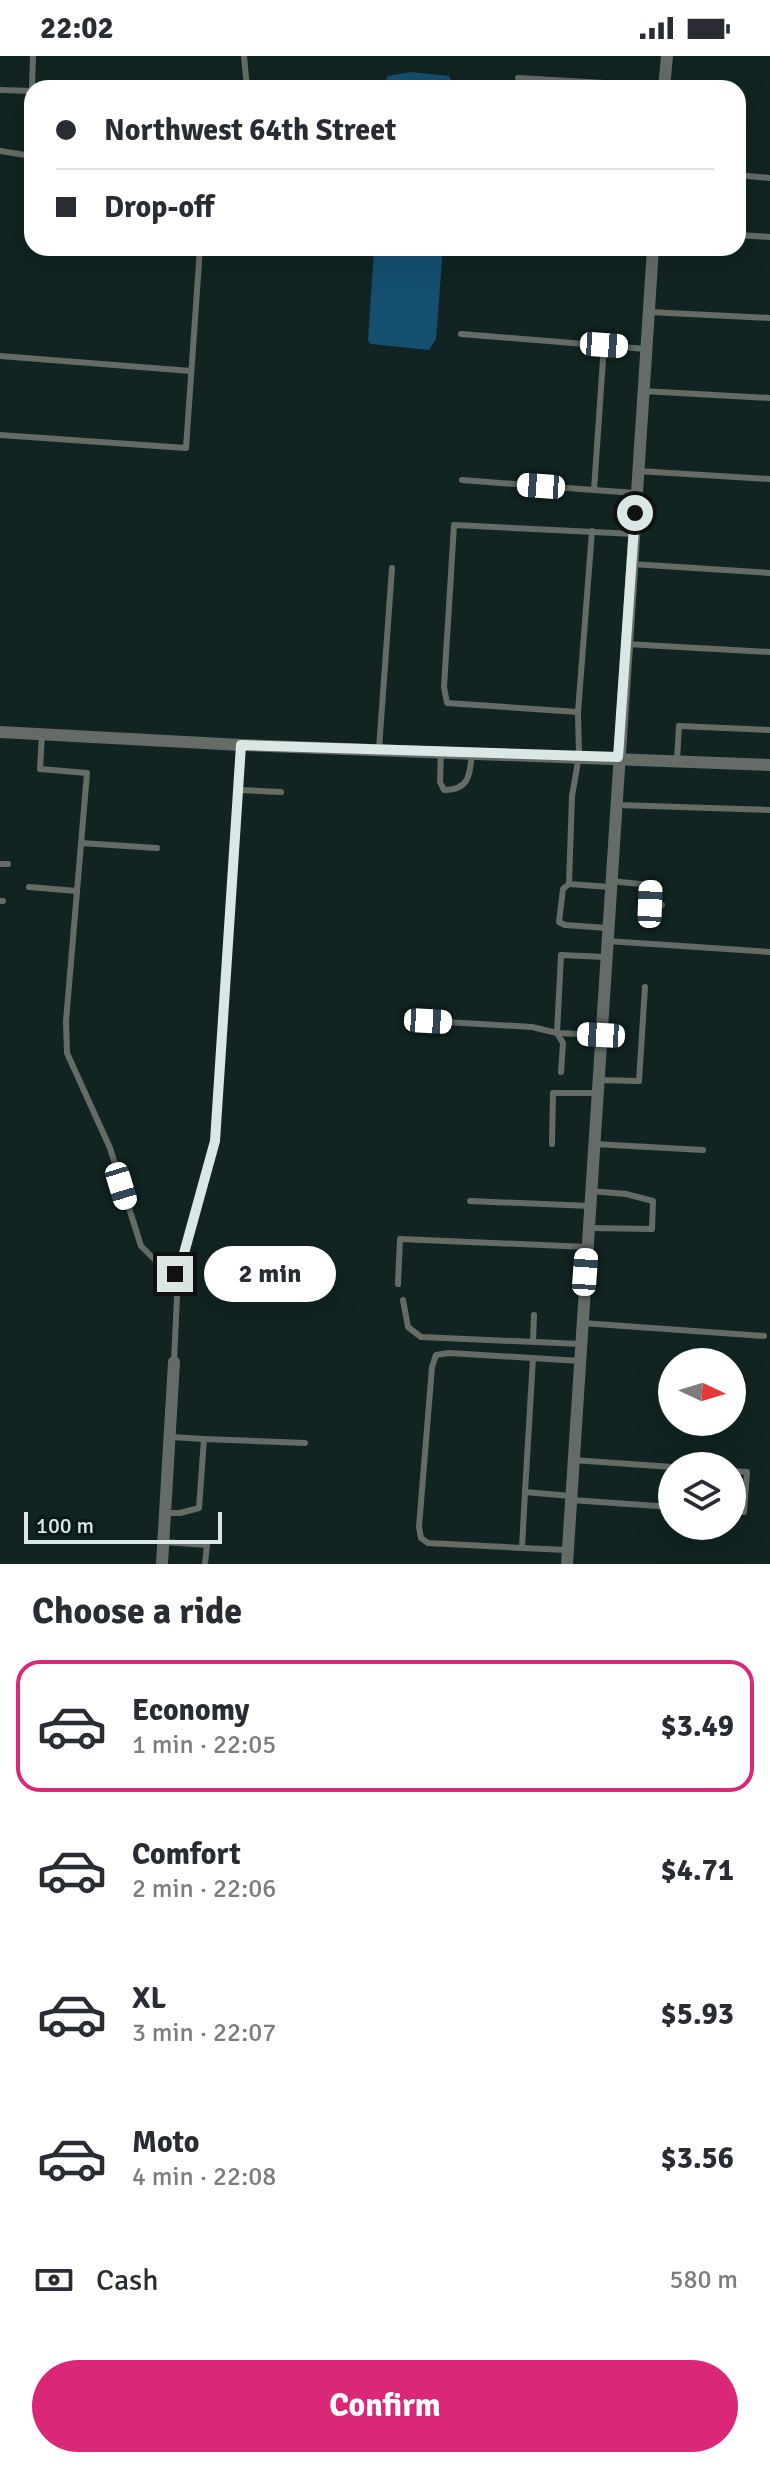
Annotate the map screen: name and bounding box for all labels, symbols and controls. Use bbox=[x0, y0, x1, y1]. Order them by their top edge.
text: 22:02 bbox=[40, 10, 114, 47]
text: Northwest 64th Street bbox=[104, 112, 396, 149]
text: Drop-off bbox=[104, 189, 214, 226]
car bbox=[579, 331, 629, 359]
car bbox=[516, 472, 566, 500]
route start bbox=[617, 495, 653, 531]
car bbox=[637, 880, 663, 928]
car bbox=[403, 1008, 453, 1034]
car bbox=[576, 1022, 626, 1048]
car bbox=[103, 1160, 139, 1212]
callout: 2 min bbox=[203, 1246, 335, 1302]
car bbox=[571, 1247, 599, 1297]
route end bbox=[157, 1256, 193, 1292]
text: 2 min bbox=[239, 1258, 301, 1290]
north arrow bbox=[658, 1348, 746, 1436]
map controls bbox=[658, 1348, 746, 1540]
button: layers bbox=[658, 1452, 746, 1540]
scale bar bbox=[24, 1508, 222, 1544]
text: 100 m bbox=[36, 1512, 94, 1539]
text: Choose a ride bbox=[32, 1589, 242, 1634]
icon: car bbox=[36, 1690, 108, 1762]
text: Economy bbox=[132, 1692, 249, 1729]
text: $3.49 bbox=[661, 1708, 734, 1745]
text: 1 min · 22:05 bbox=[132, 1729, 276, 1761]
icon: car bbox=[36, 1834, 108, 1906]
text: Comfort bbox=[132, 1836, 241, 1873]
text: $4.71 bbox=[661, 1852, 734, 1889]
text: 2 min · 22:06 bbox=[132, 1873, 276, 1905]
icon: car bbox=[36, 1978, 108, 2050]
text: XL bbox=[132, 1980, 166, 2017]
text: $5.93 bbox=[661, 1996, 734, 2033]
text: 3 min · 22:07 bbox=[132, 2017, 276, 2049]
icon: car bbox=[36, 2122, 108, 2194]
text: Moto bbox=[132, 2124, 199, 2161]
text: $3.56 bbox=[661, 2140, 734, 2177]
text: 4 min · 22:08 bbox=[132, 2161, 276, 2193]
icon: cash bbox=[32, 2258, 76, 2302]
text: Cash bbox=[96, 2262, 159, 2299]
text: 580 m bbox=[669, 2264, 738, 2296]
button: Confirm bbox=[32, 2360, 738, 2452]

